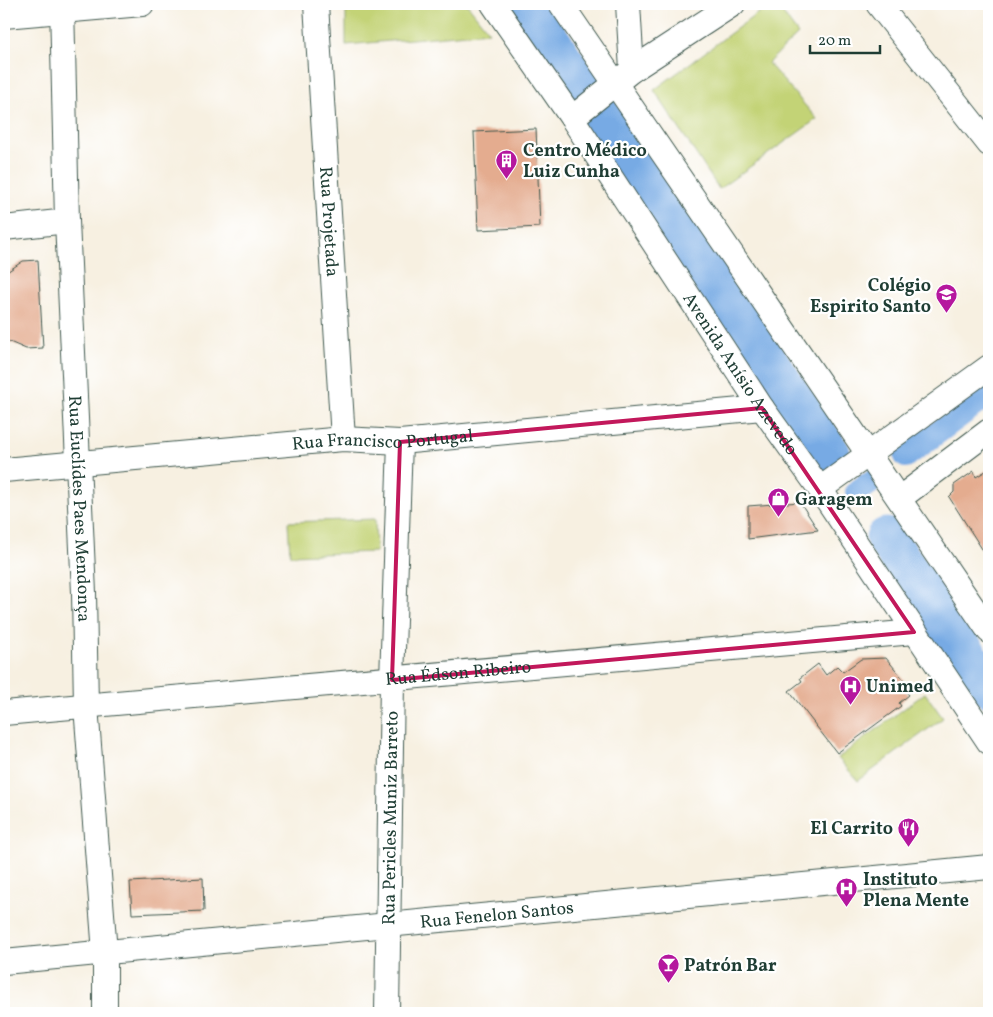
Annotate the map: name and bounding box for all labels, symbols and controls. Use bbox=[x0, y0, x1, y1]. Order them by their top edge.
scale bar bbox=[810, 22, 880, 54]
text: 20 m bbox=[818, 31, 851, 52]
place label: Centro Médico Luiz Cunha bbox=[523, 139, 647, 185]
building icon: Centro Médico Luiz Cunha bbox=[495, 148, 519, 179]
street label: Rua Projetada bbox=[312, 166, 344, 278]
place label: Colégio Espirito Santo bbox=[810, 274, 931, 320]
school or university icon: Colégio Espirito Santo bbox=[935, 283, 959, 314]
street label: Avenida Anísio Azevedo bbox=[676, 288, 803, 461]
street label: Rua Euclídes Paes Mendonça bbox=[61, 395, 96, 622]
street label: Rua Francisco Portugal bbox=[291, 424, 474, 458]
shop icon: Garagem bbox=[767, 487, 791, 518]
place label: Garagem bbox=[795, 488, 873, 513]
street label: Rua Édson Ribeiro bbox=[384, 655, 532, 693]
hospital icon: Unimed bbox=[838, 674, 862, 705]
place label: Unimed bbox=[866, 675, 934, 700]
street label: Rua Pericles Muniz Barreto bbox=[377, 711, 406, 925]
restaurant icon: El Carrito bbox=[897, 816, 921, 847]
place label: El Carrito bbox=[810, 817, 893, 842]
place label: Instituto Plena Mente bbox=[863, 868, 969, 914]
hospital icon: Instituto Plena Mente bbox=[835, 877, 859, 908]
street label: Rua Fenelon Santos bbox=[419, 896, 575, 936]
bar icon: Patrón Bar bbox=[656, 953, 680, 984]
place label: Patrón Bar bbox=[684, 954, 777, 979]

